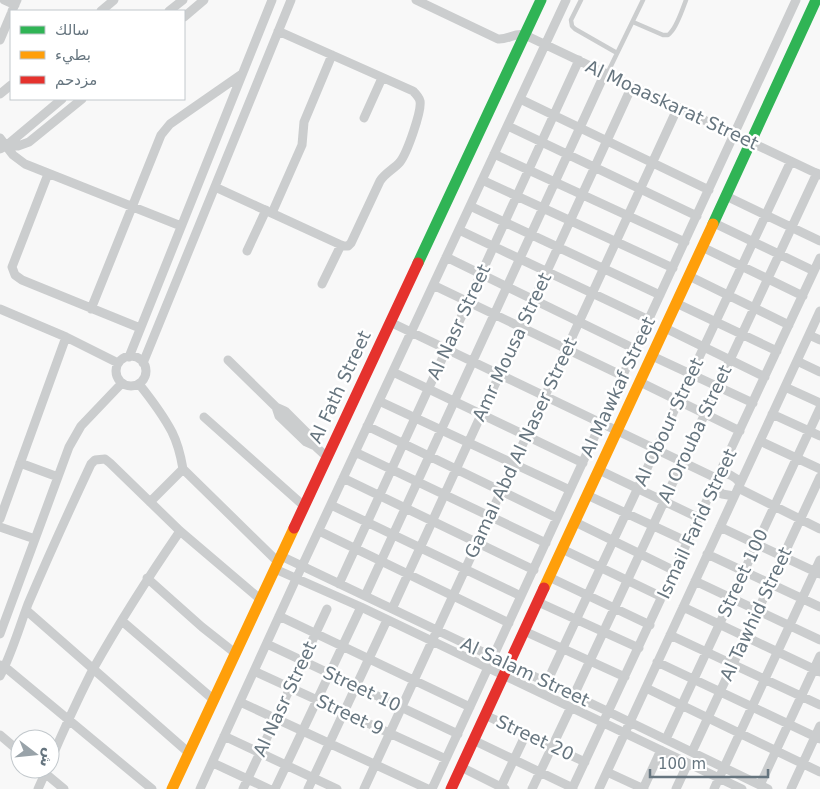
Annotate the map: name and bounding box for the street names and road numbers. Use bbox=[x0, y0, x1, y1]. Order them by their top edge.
street label: Al Moaaskarat Street bbox=[583, 55, 762, 154]
street label: Al Nasr Street bbox=[423, 261, 494, 383]
street label: Amr Mousa Street bbox=[468, 269, 555, 425]
street label: Al Mawkaf Street bbox=[576, 313, 659, 460]
street label: Al Fath Street bbox=[304, 327, 375, 446]
street label: Gamal Abd Al Naser Street bbox=[460, 334, 581, 561]
street label: Al Obour Street bbox=[630, 354, 707, 489]
street label: Al Orouba Street bbox=[653, 362, 736, 506]
street label: Ismail Farid Street bbox=[653, 446, 740, 602]
street label: Street 100 bbox=[713, 525, 772, 620]
street label: Al Tawhid Street bbox=[715, 544, 796, 684]
street label: Al Salam Street bbox=[458, 633, 593, 711]
street label: Al Nasr Street bbox=[249, 638, 320, 760]
street label: Street 10 bbox=[320, 661, 404, 716]
street label: Street 9 bbox=[313, 690, 387, 739]
street label: Street 20 bbox=[493, 710, 577, 765]

